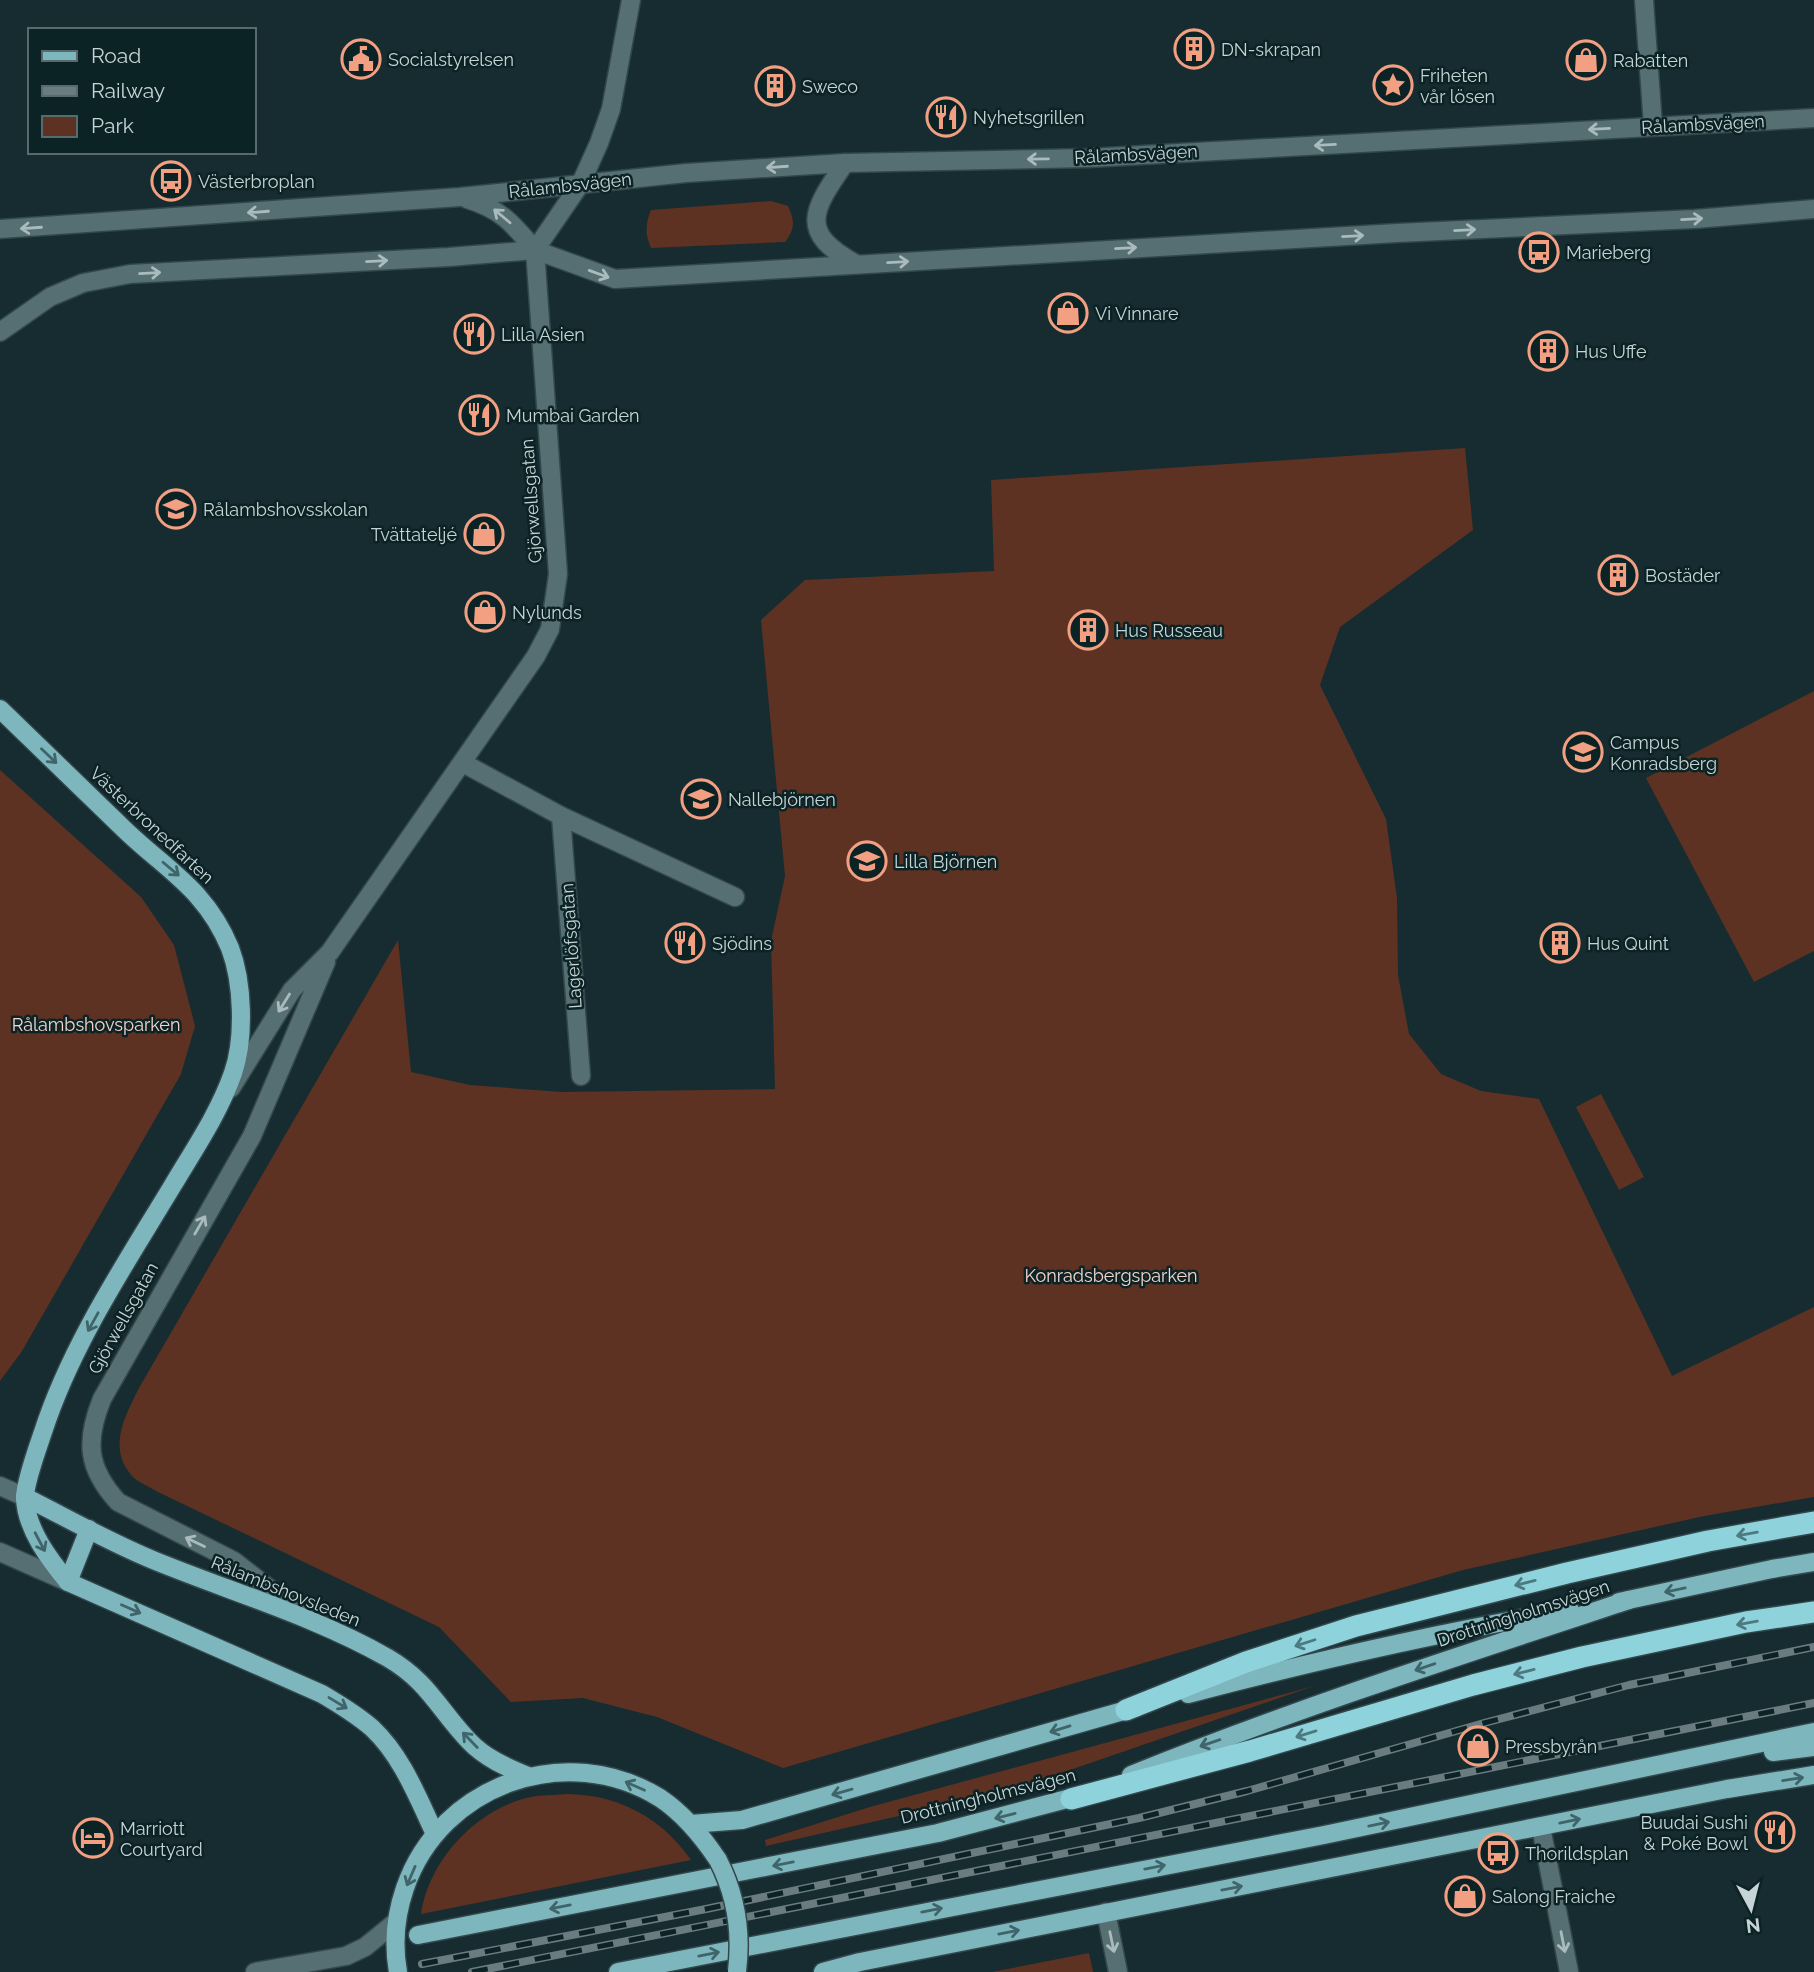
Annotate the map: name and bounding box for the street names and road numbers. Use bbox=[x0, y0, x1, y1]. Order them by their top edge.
street label: Rålambsvägen bbox=[1641, 110, 1765, 138]
street label: Rålambsvägen bbox=[1074, 140, 1198, 168]
street label: Rålambsvägen bbox=[507, 168, 633, 202]
street label: Gjörwellsgatan bbox=[516, 438, 546, 564]
street label: Västerbronedfarten bbox=[86, 762, 218, 888]
street label: Lagerlöfsgatan bbox=[556, 883, 586, 1009]
street label: Gjörwellsgatan bbox=[84, 1258, 162, 1378]
street label: Rålambshovsleden bbox=[208, 1551, 364, 1631]
street label: Drottningholmsvägen bbox=[1434, 1575, 1612, 1651]
street label: Drottningholmsvägen bbox=[898, 1764, 1078, 1828]

